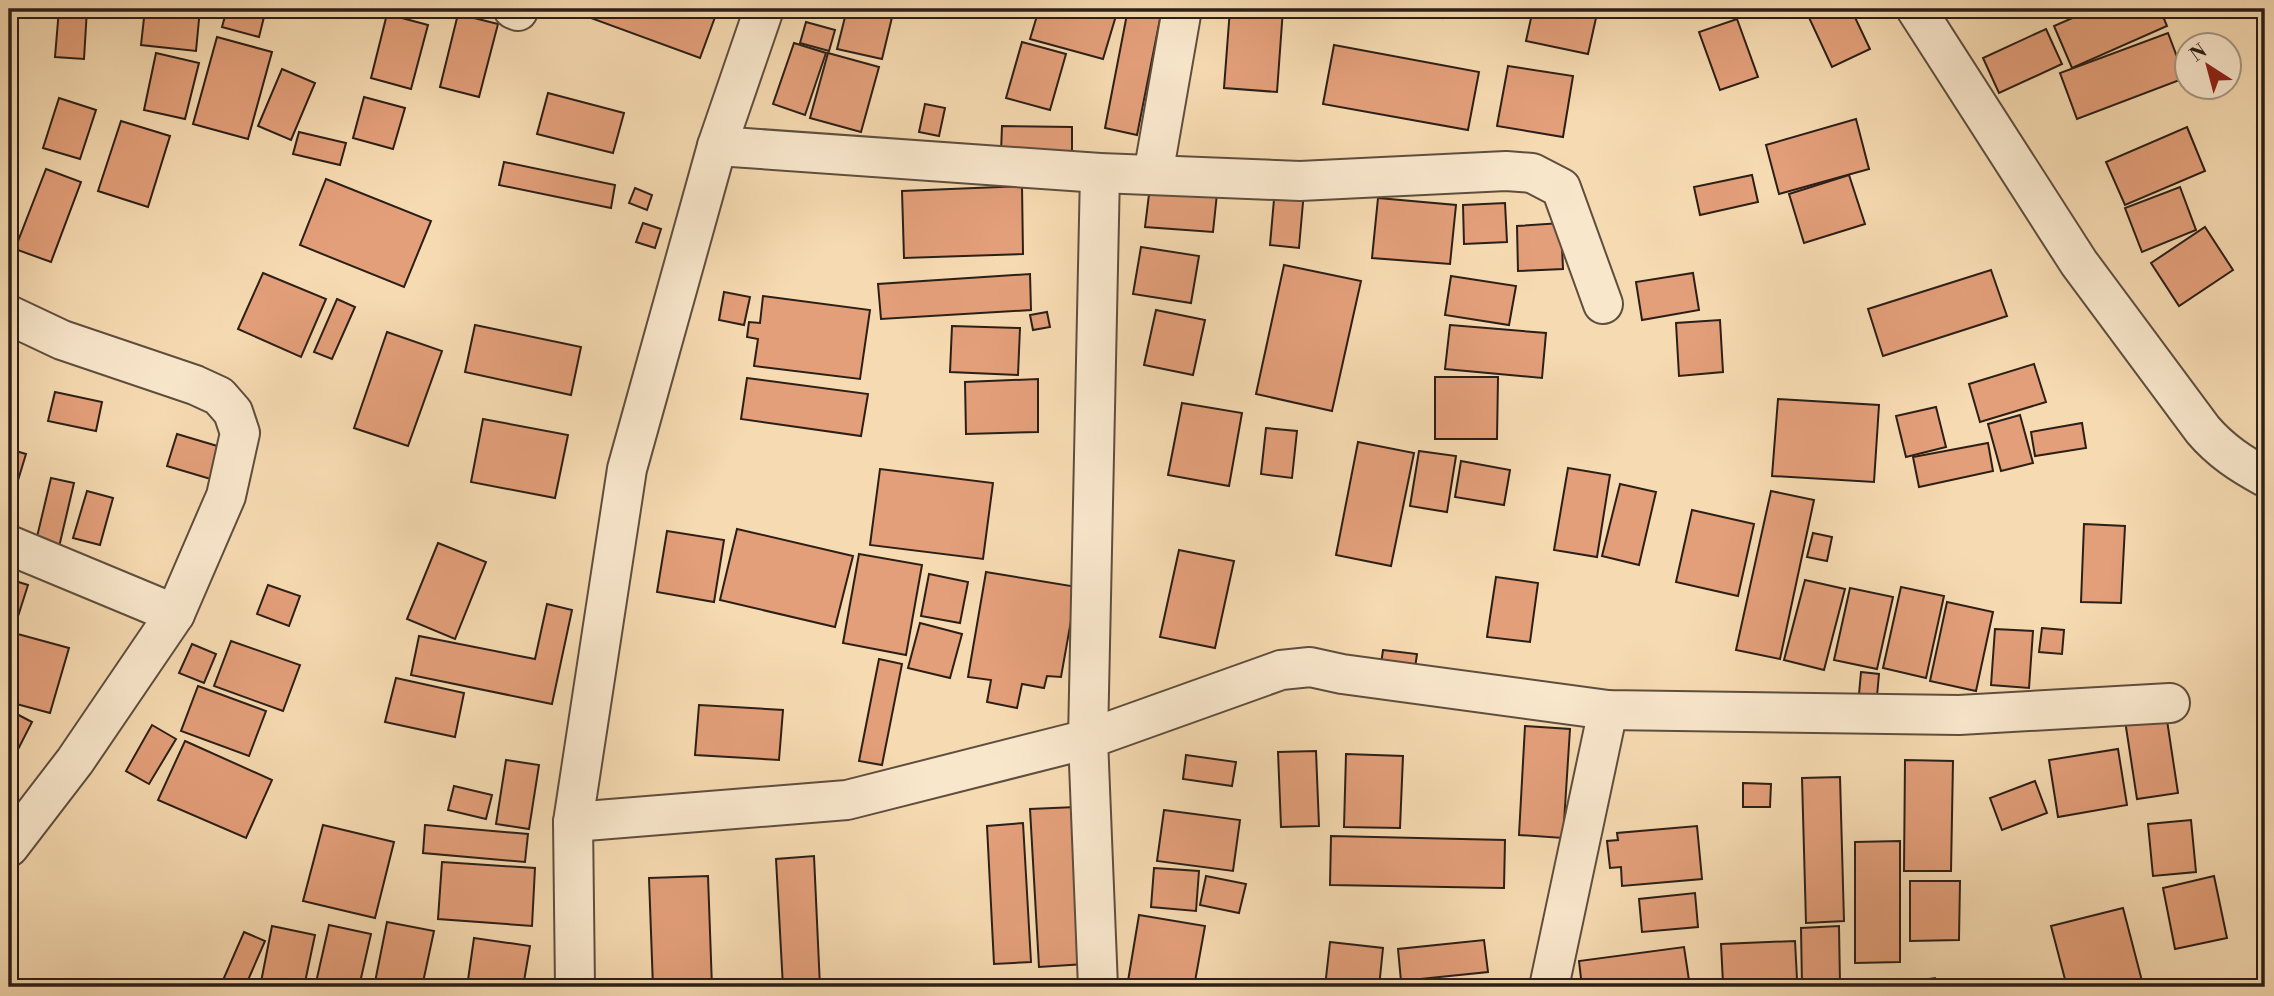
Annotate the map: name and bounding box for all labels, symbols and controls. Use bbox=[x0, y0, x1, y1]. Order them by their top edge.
north arrow bbox=[2172, 32, 2242, 102]
text: N bbox=[2185, 39, 2212, 67]

